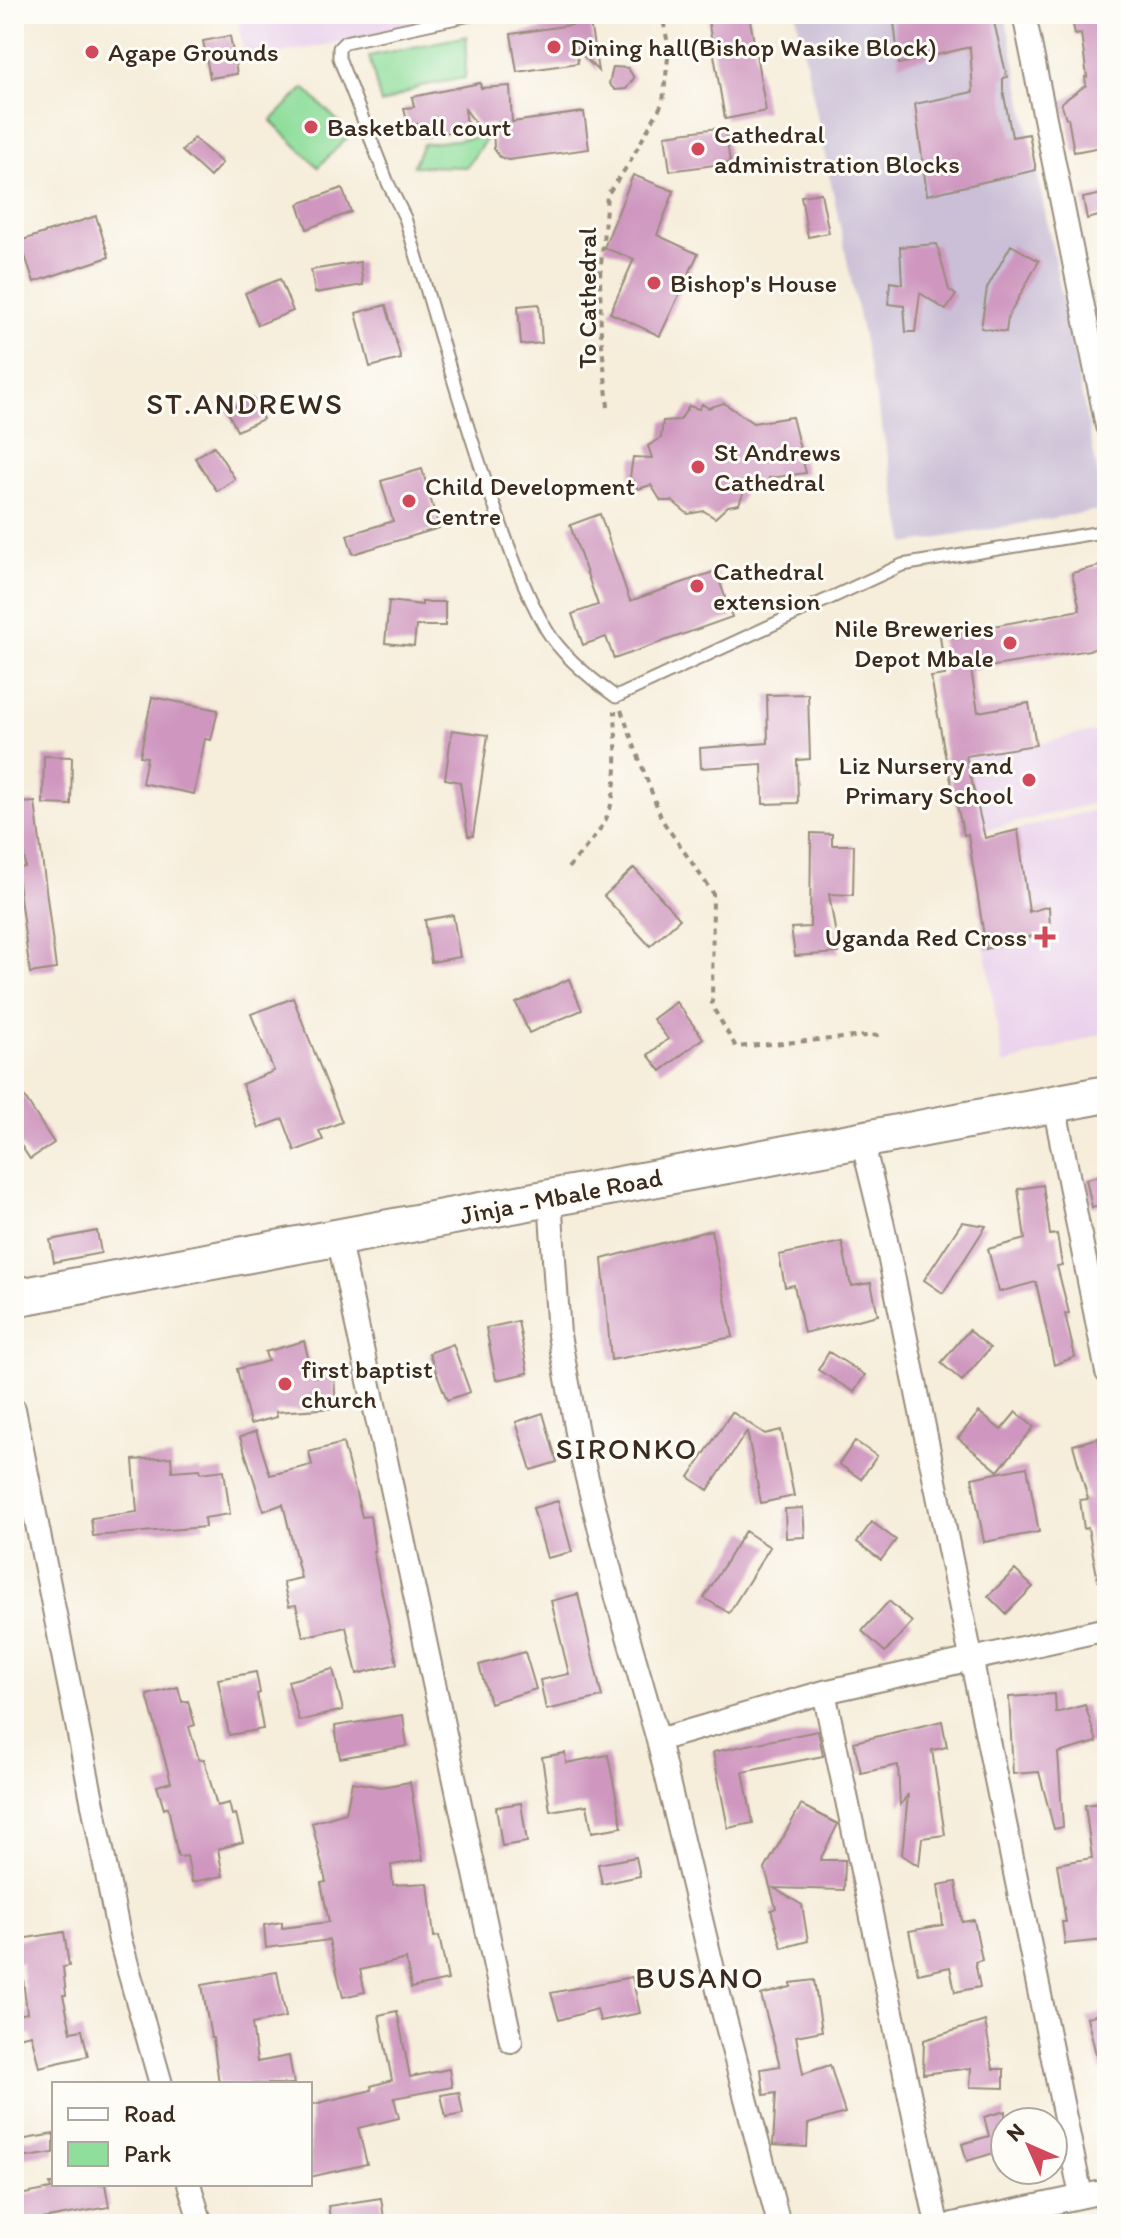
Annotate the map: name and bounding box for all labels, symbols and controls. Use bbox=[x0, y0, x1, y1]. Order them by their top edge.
place label: Dining hall(Bishop Wasike Block) bbox=[570, 31, 937, 63]
place label: Agape Grounds bbox=[108, 36, 279, 68]
marker: Dining hall(Bishop Wasike Block) bbox=[545, 38, 563, 56]
marker: Agape Grounds bbox=[83, 43, 101, 61]
place label: Basketball court bbox=[327, 111, 511, 143]
marker: Basketball court bbox=[302, 118, 320, 136]
place label: Cathedral administration Blocks bbox=[714, 118, 960, 180]
marker: Cathedral administration Blocks bbox=[689, 140, 707, 158]
street label: To Cathedral bbox=[571, 227, 603, 369]
place label: Bishop's House bbox=[670, 267, 837, 299]
marker: Bishop's House bbox=[645, 274, 663, 292]
district label: ST.ANDREWS bbox=[146, 385, 344, 422]
place label: St Andrews Cathedral bbox=[714, 436, 841, 498]
marker: St Andrews Cathedral bbox=[689, 458, 707, 476]
place label: Child Development Centre bbox=[425, 470, 636, 532]
marker: Child Development Centre bbox=[400, 492, 418, 510]
place label: Cathedral extension bbox=[713, 555, 824, 617]
marker: Cathedral extension bbox=[688, 577, 706, 595]
place label: Nile Breweries Depot Mbale bbox=[834, 612, 994, 674]
marker: Nile Breweries Depot Mbale bbox=[1001, 634, 1019, 652]
place label: Liz Nursery and Primary School bbox=[839, 749, 1014, 811]
marker: Liz Nursery and Primary School bbox=[1020, 771, 1038, 789]
place label: Uganda Red Cross bbox=[825, 921, 1027, 953]
marker: Uganda Red Cross bbox=[1034, 926, 1056, 948]
street label: Jinja - Mbale Road bbox=[457, 1161, 665, 1231]
place label: first baptist church bbox=[301, 1353, 433, 1415]
marker: first baptist church bbox=[276, 1375, 294, 1393]
district label: SIRONKO bbox=[556, 1430, 698, 1467]
district label: BUSANO bbox=[635, 1959, 765, 1996]
legend bbox=[52, 2082, 312, 2186]
text: Road bbox=[124, 2099, 176, 2128]
north arrow bbox=[989, 2106, 1069, 2186]
text: N bbox=[1000, 2117, 1030, 2147]
text: Park bbox=[124, 2139, 171, 2168]

